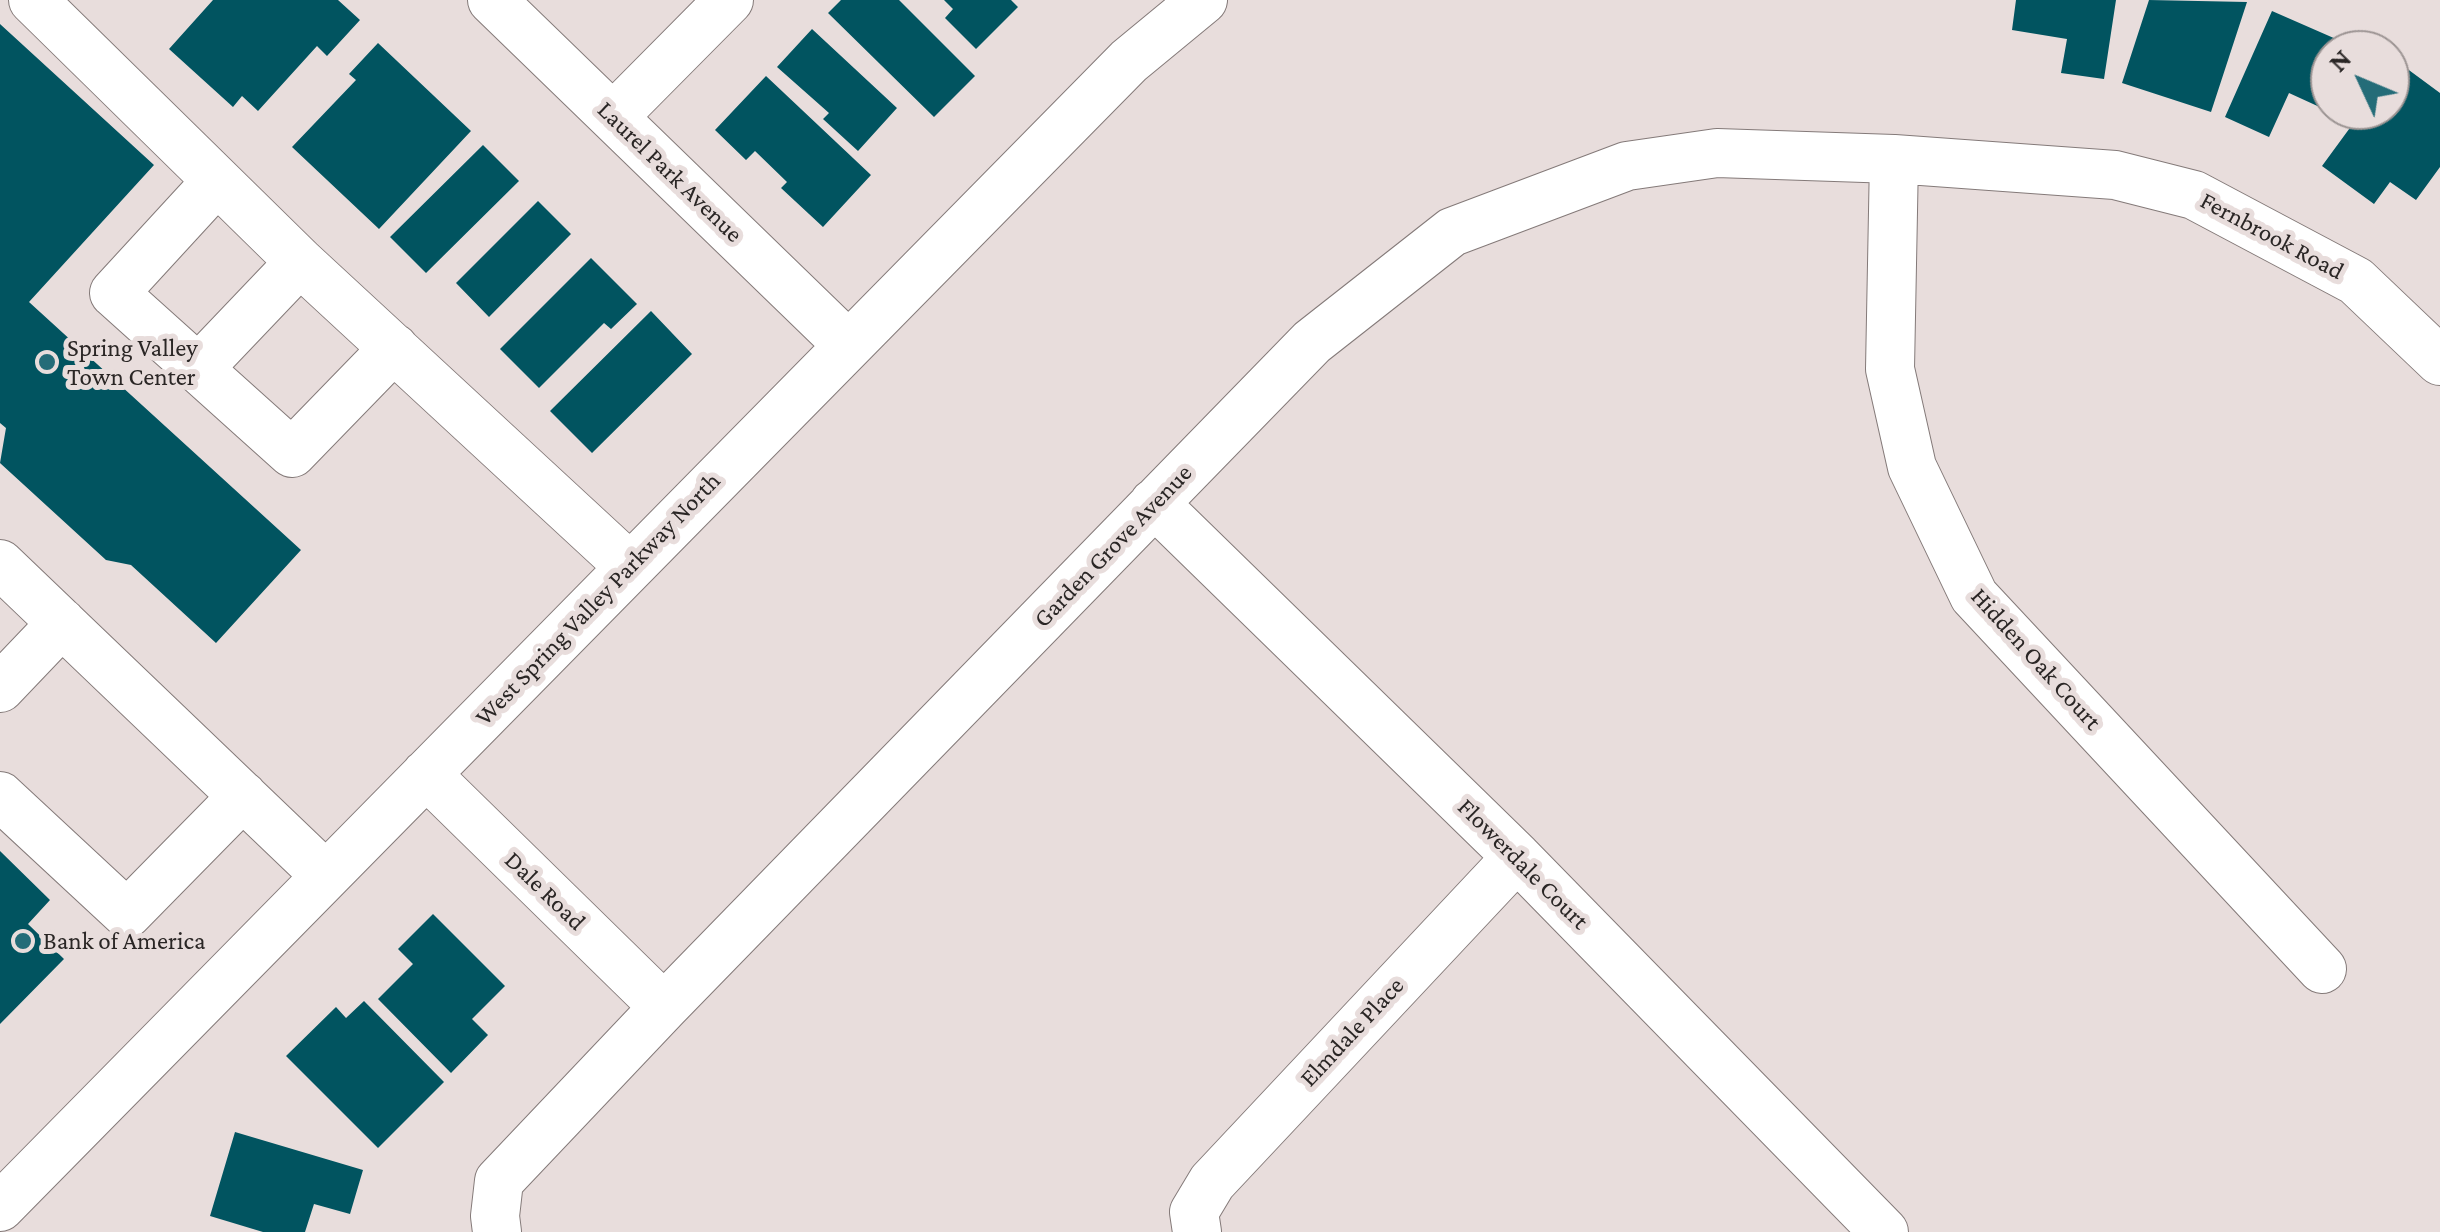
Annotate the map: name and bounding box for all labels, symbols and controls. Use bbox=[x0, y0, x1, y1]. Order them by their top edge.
north arrow bbox=[2310, 30, 2410, 130]
text: N bbox=[2322, 43, 2357, 78]
street label: Laurel Park Avenue bbox=[591, 95, 749, 249]
street label: Fernbrook Road bbox=[2195, 186, 2349, 286]
place label: Spring Valley Town Center bbox=[67, 333, 198, 392]
marker: Spring Valley Town Center bbox=[36, 351, 58, 373]
street label: Garden Grove Avenue bbox=[1027, 458, 1199, 634]
street label: West Spring Valley Parkway North bbox=[469, 466, 727, 732]
street label: Hidden Oak Court bbox=[1964, 582, 2108, 736]
street label: Flowerdale Court bbox=[1451, 792, 1595, 936]
street label: Dale Road bbox=[498, 845, 592, 937]
place label: Bank of America bbox=[43, 926, 205, 956]
marker: Bank of America bbox=[12, 930, 34, 952]
street label: Elmdale Place bbox=[1294, 971, 1410, 1093]

